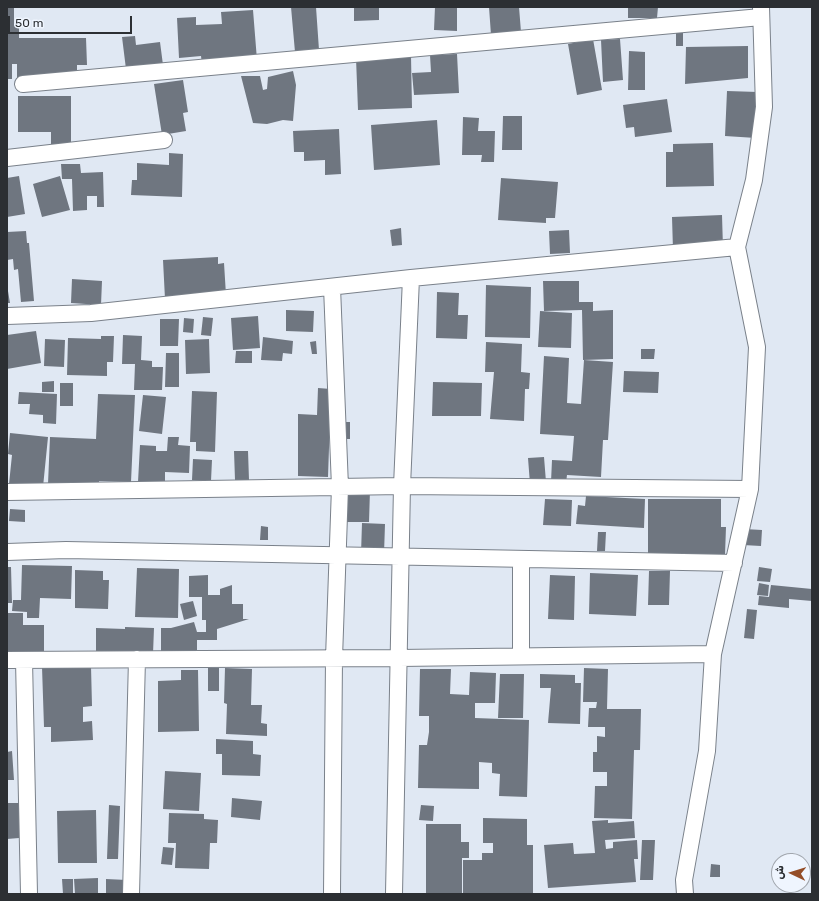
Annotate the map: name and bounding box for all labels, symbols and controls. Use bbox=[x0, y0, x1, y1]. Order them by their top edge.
scale bar bbox=[10, 8, 134, 34]
text: 50 m bbox=[15, 16, 43, 30]
north arrow bbox=[771, 853, 811, 893]
text: ش bbox=[773, 865, 786, 880]

